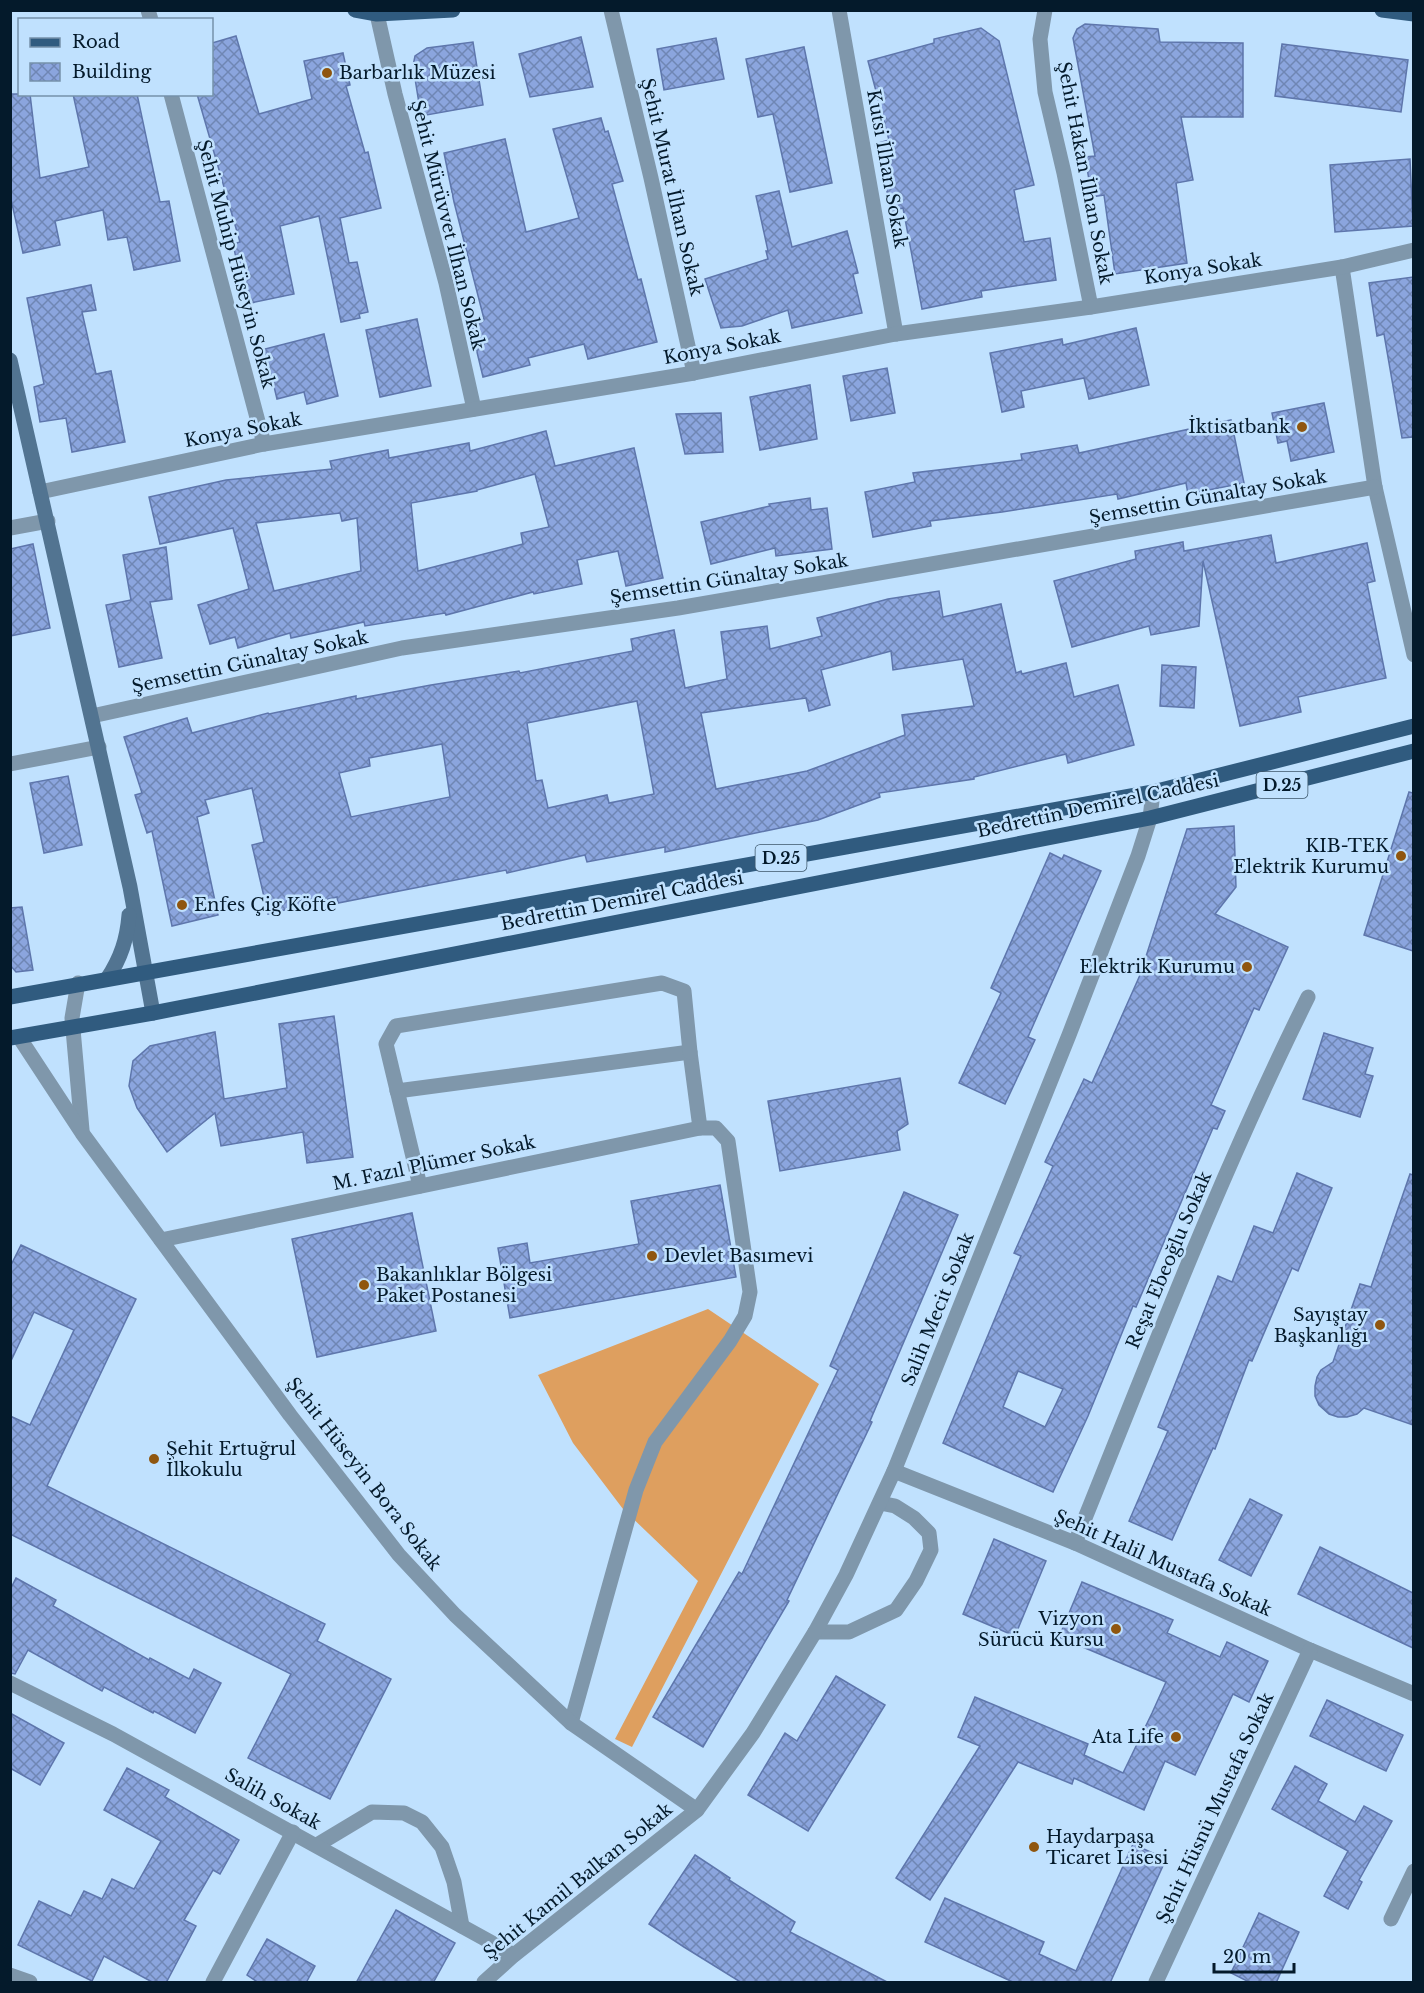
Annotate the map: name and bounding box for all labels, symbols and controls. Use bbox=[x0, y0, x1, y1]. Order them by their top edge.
legend bbox=[18, 18, 213, 96]
text: Road bbox=[72, 31, 120, 53]
street label: Şehit Hakan İlhan Sokak bbox=[1053, 60, 1118, 286]
text: Building bbox=[72, 61, 151, 83]
place label: Barbarlık Müzesi bbox=[339, 62, 496, 84]
marker: Barbarlık Müzesi bbox=[320, 66, 334, 80]
street label: Şehit Murat İlhan Sokak bbox=[636, 76, 709, 298]
street label: Kutsi İlhan Sokak bbox=[862, 88, 913, 250]
street label: Şehit Mürüvvet İlhan Sokak bbox=[406, 97, 491, 352]
street label: Şehit Muhip Hüseyin Sokak bbox=[192, 137, 280, 391]
street label: Konya Sokak bbox=[1142, 249, 1264, 289]
street label: Konya Sokak bbox=[661, 325, 783, 369]
street label: Konya Sokak bbox=[182, 408, 304, 452]
place label: İktisatbank bbox=[1188, 415, 1290, 438]
marker: İktisatbank bbox=[1295, 420, 1309, 434]
street label: Şemsettin Günaltay Sokak bbox=[1087, 465, 1329, 529]
street label: Şemsettin Günaltay Sokak bbox=[608, 549, 850, 609]
street label: Şemsettin Günaltay Sokak bbox=[130, 626, 370, 698]
street label: Bedrettin Demirel Caddesi bbox=[975, 770, 1221, 842]
road number: D.25 bbox=[1256, 772, 1308, 798]
place label: KIB-TEK Elektrik Kurumu bbox=[1233, 835, 1390, 878]
road number: D.25 bbox=[756, 845, 806, 871]
marker: KIB-TEK Elektrik Kurumu bbox=[1394, 849, 1408, 863]
street label: Bedrettin Demirel Caddesi bbox=[499, 867, 745, 935]
place label: Enfes Çig Köfte bbox=[194, 894, 336, 916]
marker: Enfes Çig Köfte bbox=[175, 898, 189, 912]
place label: Elektrik Kurumu bbox=[1079, 956, 1235, 978]
marker: Elektrik Kurumu bbox=[1240, 960, 1254, 974]
street label: M. Fazıl Plümer Sokak bbox=[331, 1131, 537, 1195]
street label: Reşat Ebeoğlu Sokak bbox=[1122, 1168, 1216, 1352]
street label: Salih Mecit Sokak bbox=[897, 1229, 979, 1389]
place label: Devlet Basımevi bbox=[664, 1245, 814, 1267]
marker: Devlet Basımevi bbox=[645, 1249, 659, 1263]
place label: Bakanlıklar Bölgesi Paket Postanesi bbox=[376, 1264, 552, 1307]
marker: Bakanlıklar Bölgesi Paket Postanesi bbox=[357, 1278, 371, 1292]
place label: Sayıştay Başkanlığı bbox=[1274, 1304, 1368, 1347]
marker: Sayıştay Başkanlığı bbox=[1373, 1318, 1387, 1332]
street label: Şehit Hüseyin Bora Sokak bbox=[282, 1373, 446, 1575]
place label: Şehit Ertuğrul İlkokulu bbox=[166, 1438, 296, 1481]
marker: Şehit Ertuğrul İlkokulu bbox=[147, 1452, 161, 1466]
street label: Şehit Halil Mustafa Sokak bbox=[1051, 1505, 1275, 1621]
place label: Vizyon Sürücü Kursu bbox=[978, 1608, 1104, 1651]
marker: Vizyon Sürücü Kursu bbox=[1109, 1622, 1123, 1636]
street label: Şehit Hüsnü Mustafa Sokak bbox=[1152, 1689, 1278, 1927]
place label: Ata Life bbox=[1091, 1726, 1164, 1748]
marker: Ata Life bbox=[1169, 1730, 1183, 1744]
street label: Salih Sokak bbox=[221, 1764, 325, 1834]
street label: Şehit Kamil Balkan Sokak bbox=[479, 1798, 677, 1964]
place label: Haydarpaşa Ticaret Lisesi bbox=[1046, 1826, 1168, 1869]
marker: Haydarpaşa Ticaret Lisesi bbox=[1027, 1840, 1041, 1854]
scale bar bbox=[1214, 1936, 1294, 1974]
text: 20 m bbox=[1223, 1946, 1271, 1968]

